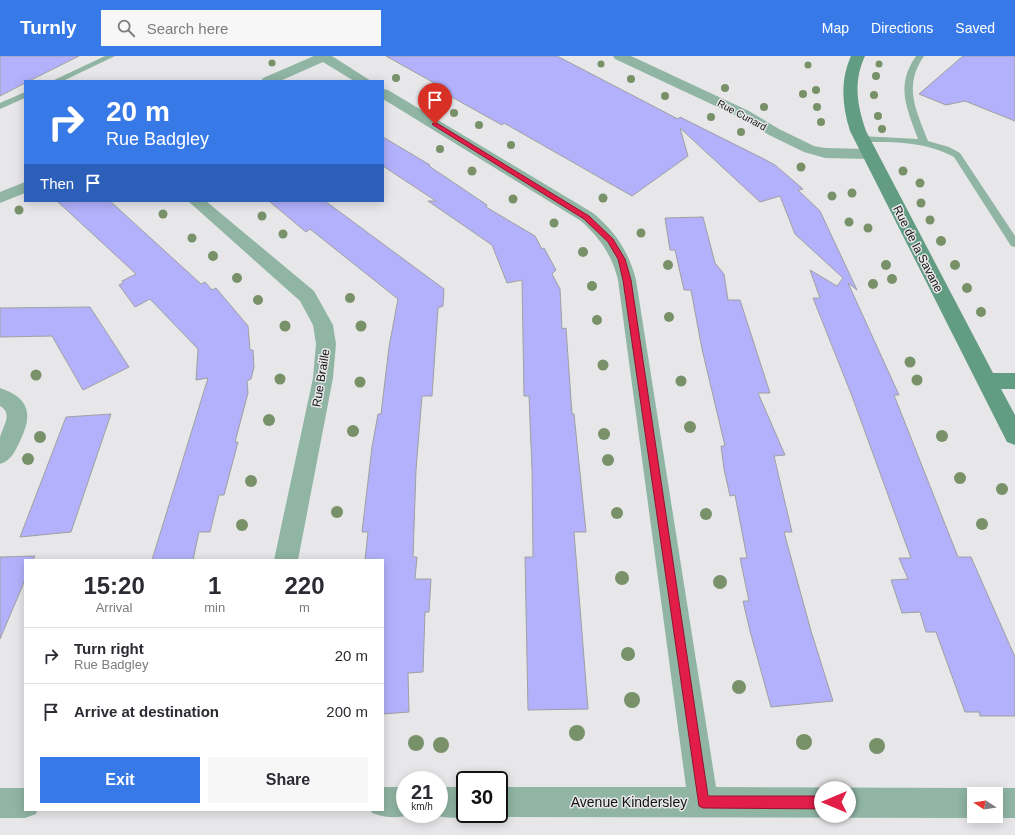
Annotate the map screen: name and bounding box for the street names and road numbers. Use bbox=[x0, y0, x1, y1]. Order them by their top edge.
street label: Rue Cunard bbox=[716, 97, 768, 133]
street label: Rue de la Savane bbox=[890, 203, 946, 295]
street label: Rue Braille bbox=[309, 348, 333, 408]
street label: Avenue Kindersley bbox=[571, 794, 687, 810]

